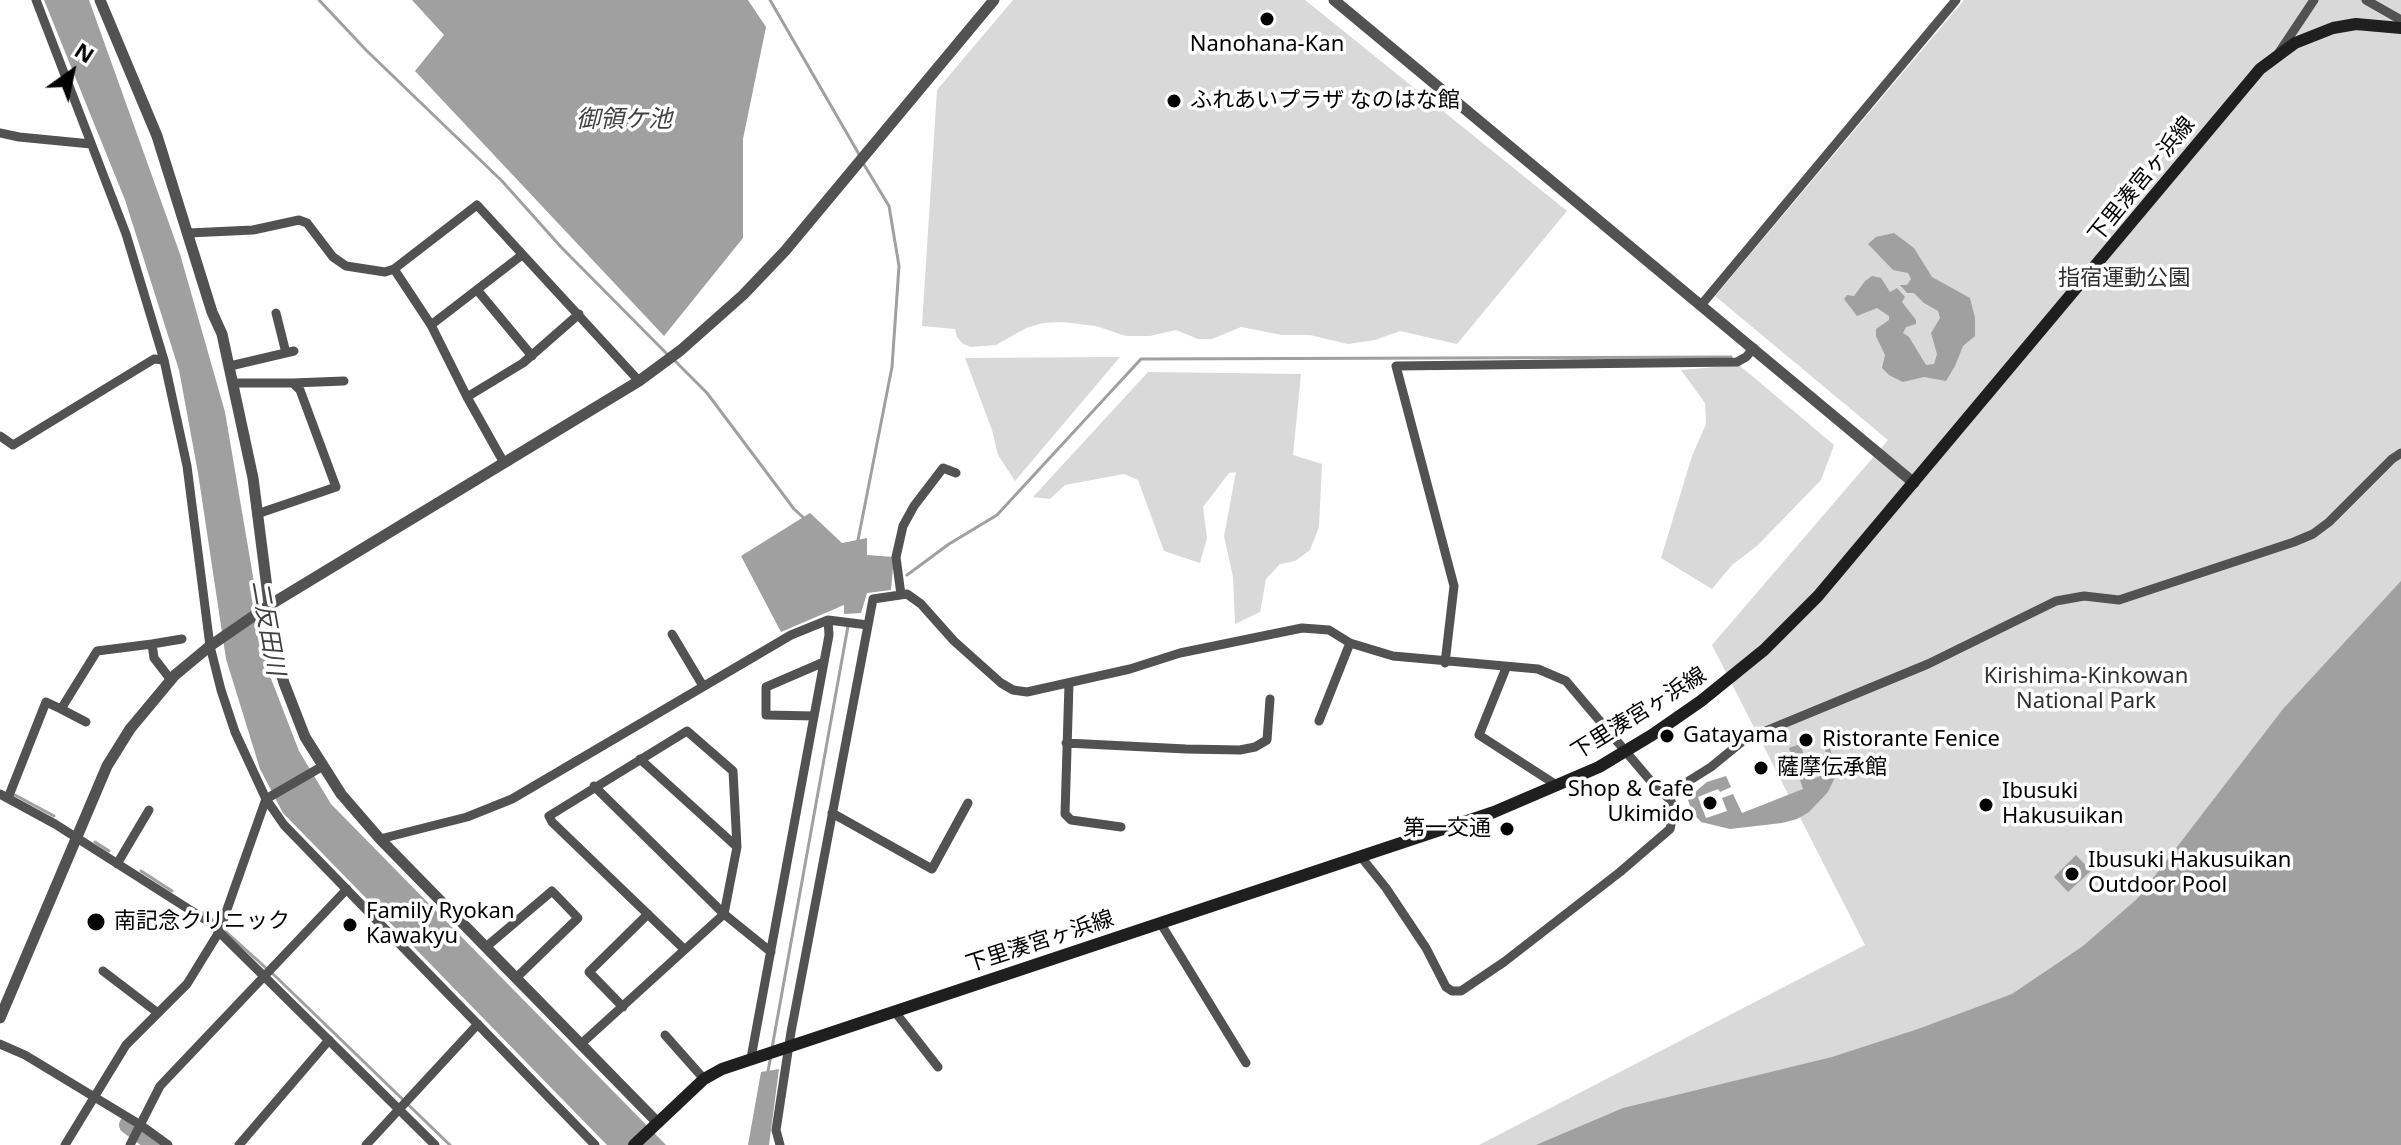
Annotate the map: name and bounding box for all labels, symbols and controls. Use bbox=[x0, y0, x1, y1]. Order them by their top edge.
marker: Nanohana-Kan bbox=[1258, 10, 1276, 28]
north arrow bbox=[32, 32, 112, 112]
place label: Nanohana-Kan bbox=[1190, 32, 1344, 58]
text: N bbox=[69, 34, 101, 69]
place label: ふれあいプラザ なのはな館 bbox=[1190, 88, 1460, 114]
marker: ふれあいプラザ なのはな館 bbox=[1165, 92, 1183, 110]
water label: 御領ケ池 bbox=[576, 106, 672, 134]
street label: 下里湊宮ヶ浜線 bbox=[2083, 112, 2201, 248]
park label: 指宿運動公園 bbox=[2058, 266, 2190, 292]
water label: 二反田川 bbox=[244, 578, 290, 678]
street label: 下里湊宮ヶ浜線 bbox=[1567, 662, 1711, 766]
park label: Kirishima-Kinkowan National Park bbox=[1984, 664, 2188, 716]
place label: Gatayama bbox=[1683, 723, 1788, 749]
marker: Gatayama bbox=[1658, 727, 1676, 745]
place label: Ristorante Fenice bbox=[1822, 727, 2000, 753]
marker: Ristorante Fenice bbox=[1797, 731, 1815, 749]
place label: 薩摩伝承館 bbox=[1777, 755, 1887, 781]
marker: 薩摩伝承館 bbox=[1752, 759, 1770, 777]
place label: Shop & Cafe Ukimido bbox=[1568, 777, 1694, 828]
place label: Ibusuki Hakusuikan bbox=[2002, 779, 2123, 830]
marker: Shop & Cafe Ukimido bbox=[1701, 794, 1719, 812]
marker: Ibusuki Hakusuikan bbox=[1977, 796, 1995, 814]
place label: 第一交通 bbox=[1403, 816, 1491, 842]
marker: 第一交通 bbox=[1498, 820, 1516, 838]
place label: Ibusuki Hakusuikan Outdoor Pool bbox=[2088, 848, 2291, 900]
marker: Ibusuki Hakusuikan Outdoor Pool bbox=[2063, 865, 2081, 883]
place label: Family Ryokan Kawakyu bbox=[366, 899, 515, 950]
street label: 下里湊宮ヶ浜線 bbox=[963, 906, 1117, 978]
place label: 南記念クリニック bbox=[114, 909, 290, 935]
marker: 南記念クリニック bbox=[85, 911, 107, 933]
marker: Family Ryokan Kawakyu bbox=[341, 916, 359, 934]

